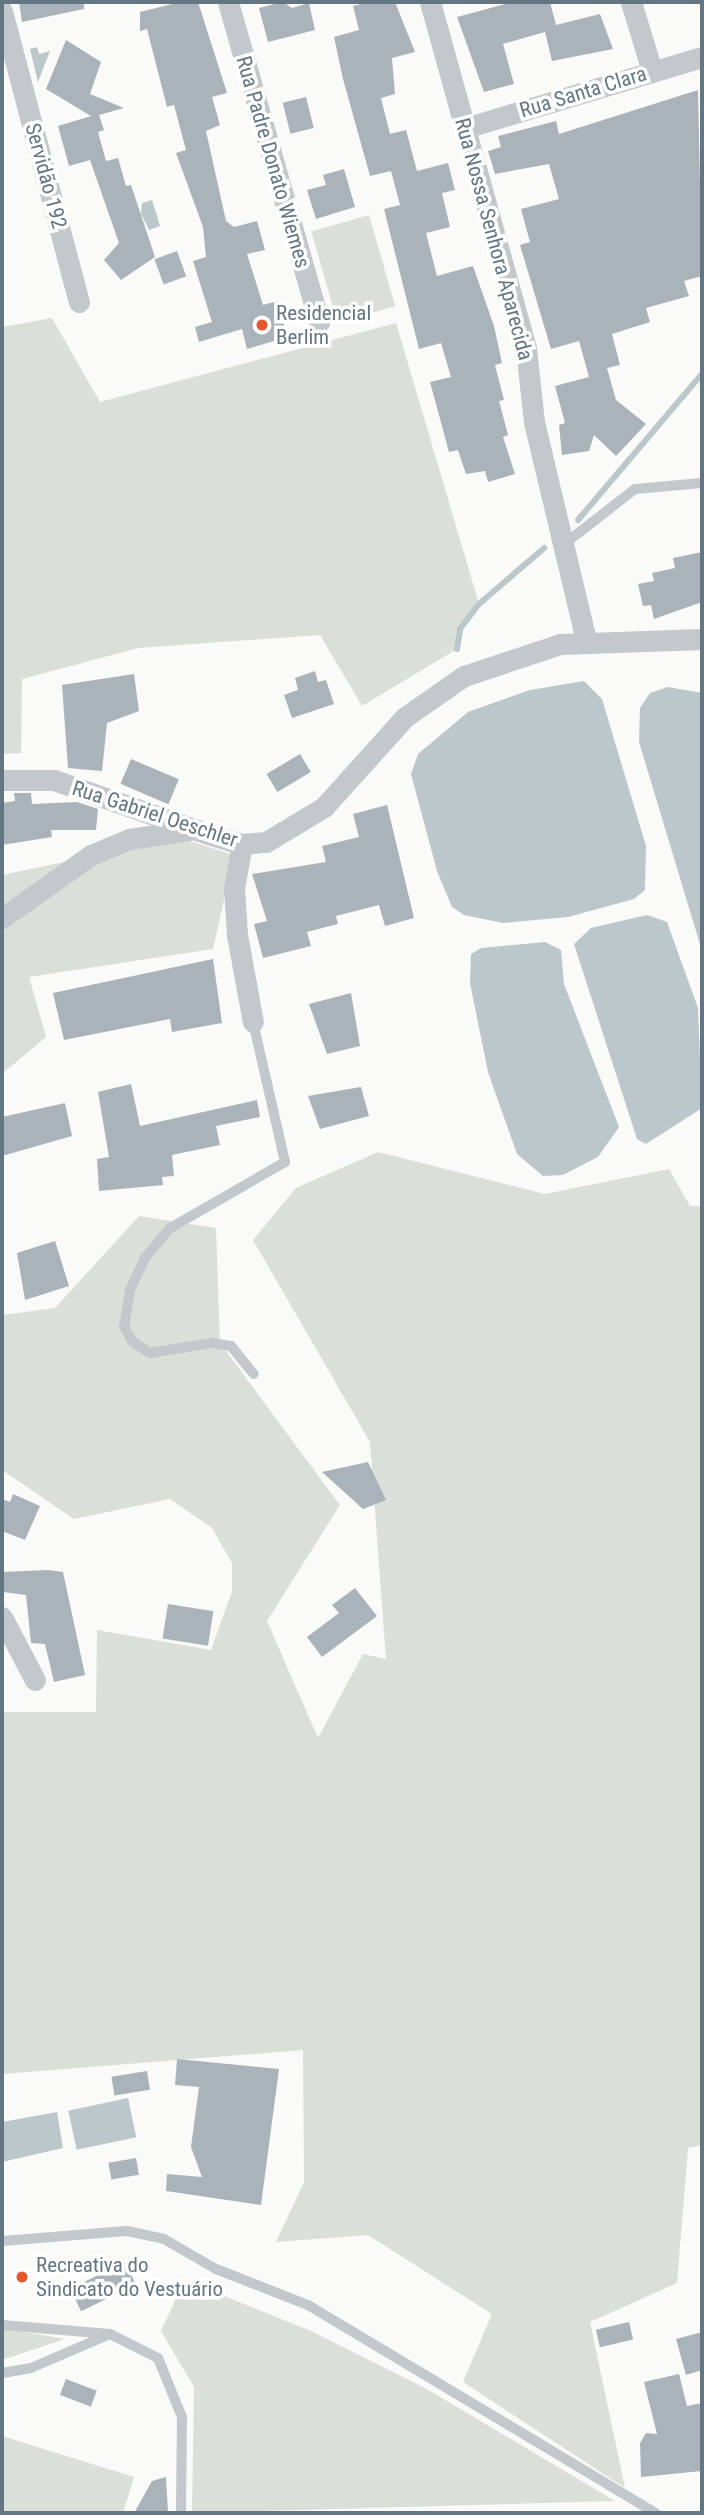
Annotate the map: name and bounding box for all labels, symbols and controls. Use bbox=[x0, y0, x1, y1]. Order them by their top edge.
street label: Rua Padre Donato Wiemes bbox=[231, 53, 315, 271]
street label: Rua Santa Clara bbox=[517, 61, 649, 123]
street label: Rua Nossa Senhora Aparecida bbox=[450, 115, 538, 363]
street label: Servidão 192 bbox=[20, 121, 72, 231]
place label: Residencial Berlim bbox=[276, 300, 371, 350]
marker: Residencial Berlim bbox=[254, 317, 270, 333]
street label: Rua Gabriel Oeschler bbox=[69, 775, 241, 853]
place label: Recreativa do Sindicato do Vestuário bbox=[36, 2252, 223, 2302]
marker: Recreativa do Sindicato do Vestuário bbox=[14, 2269, 30, 2285]

